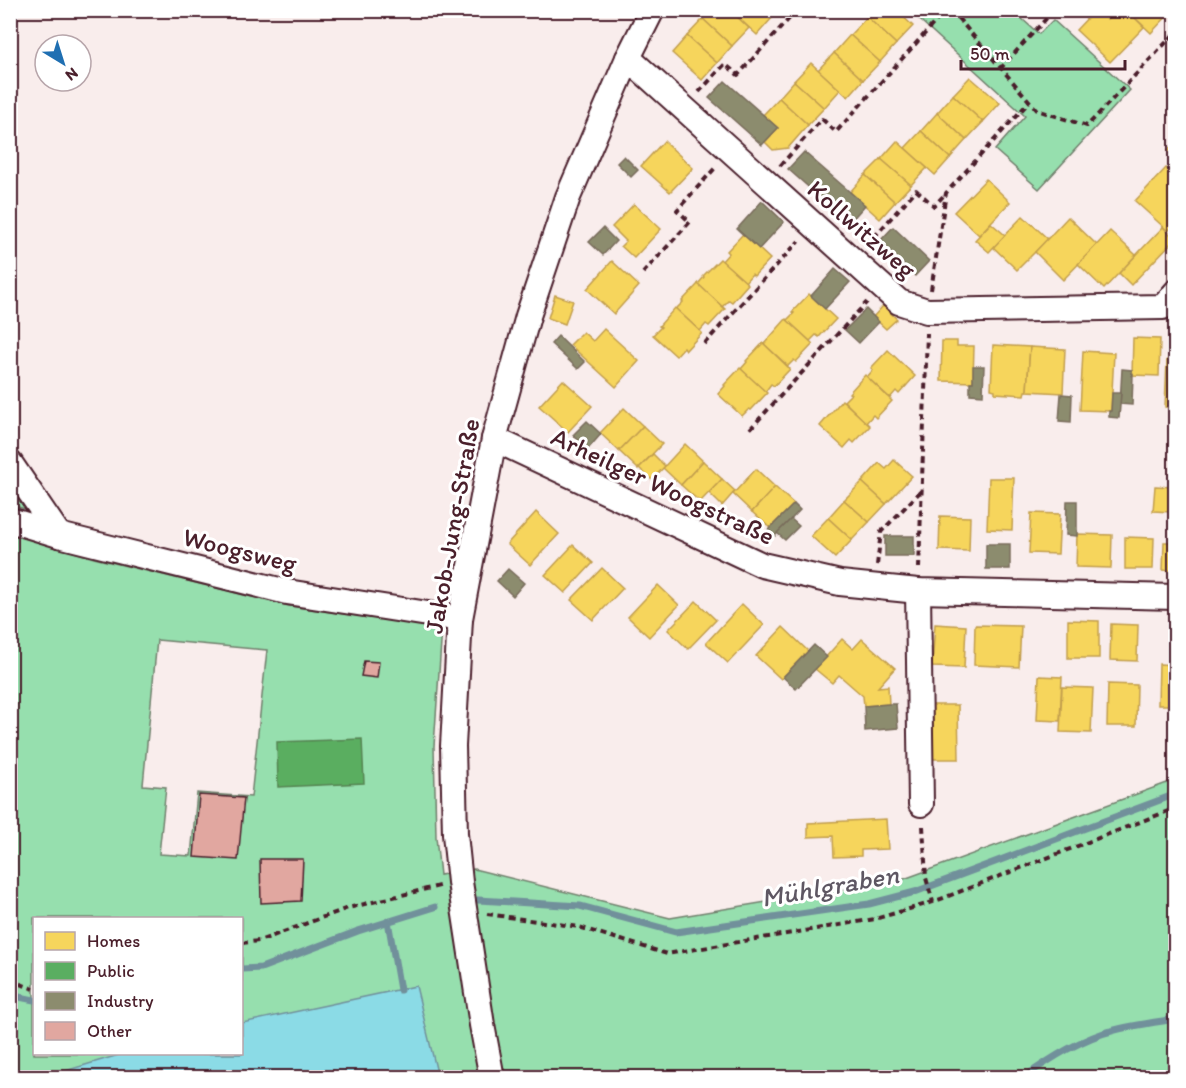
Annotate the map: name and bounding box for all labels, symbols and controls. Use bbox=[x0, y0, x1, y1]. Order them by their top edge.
north arrow bbox=[33, 33, 93, 93]
scale bar bbox=[961, 33, 1124, 71]
text: 50 m bbox=[970, 43, 1010, 65]
text: N bbox=[62, 64, 82, 85]
street label: Kollwitzweg bbox=[801, 173, 924, 285]
street label: Jakob-Jung-Straße bbox=[417, 416, 487, 636]
street label: Arheilger Woogstraße bbox=[546, 420, 780, 552]
street label: Woogsweg bbox=[180, 520, 301, 580]
water label: Mühlgraben bbox=[759, 857, 902, 914]
legend bbox=[33, 917, 243, 1055]
text: Homes bbox=[87, 930, 140, 952]
text: Public bbox=[87, 960, 135, 982]
text: Industry bbox=[87, 990, 154, 1012]
text: Other bbox=[87, 1020, 133, 1042]

